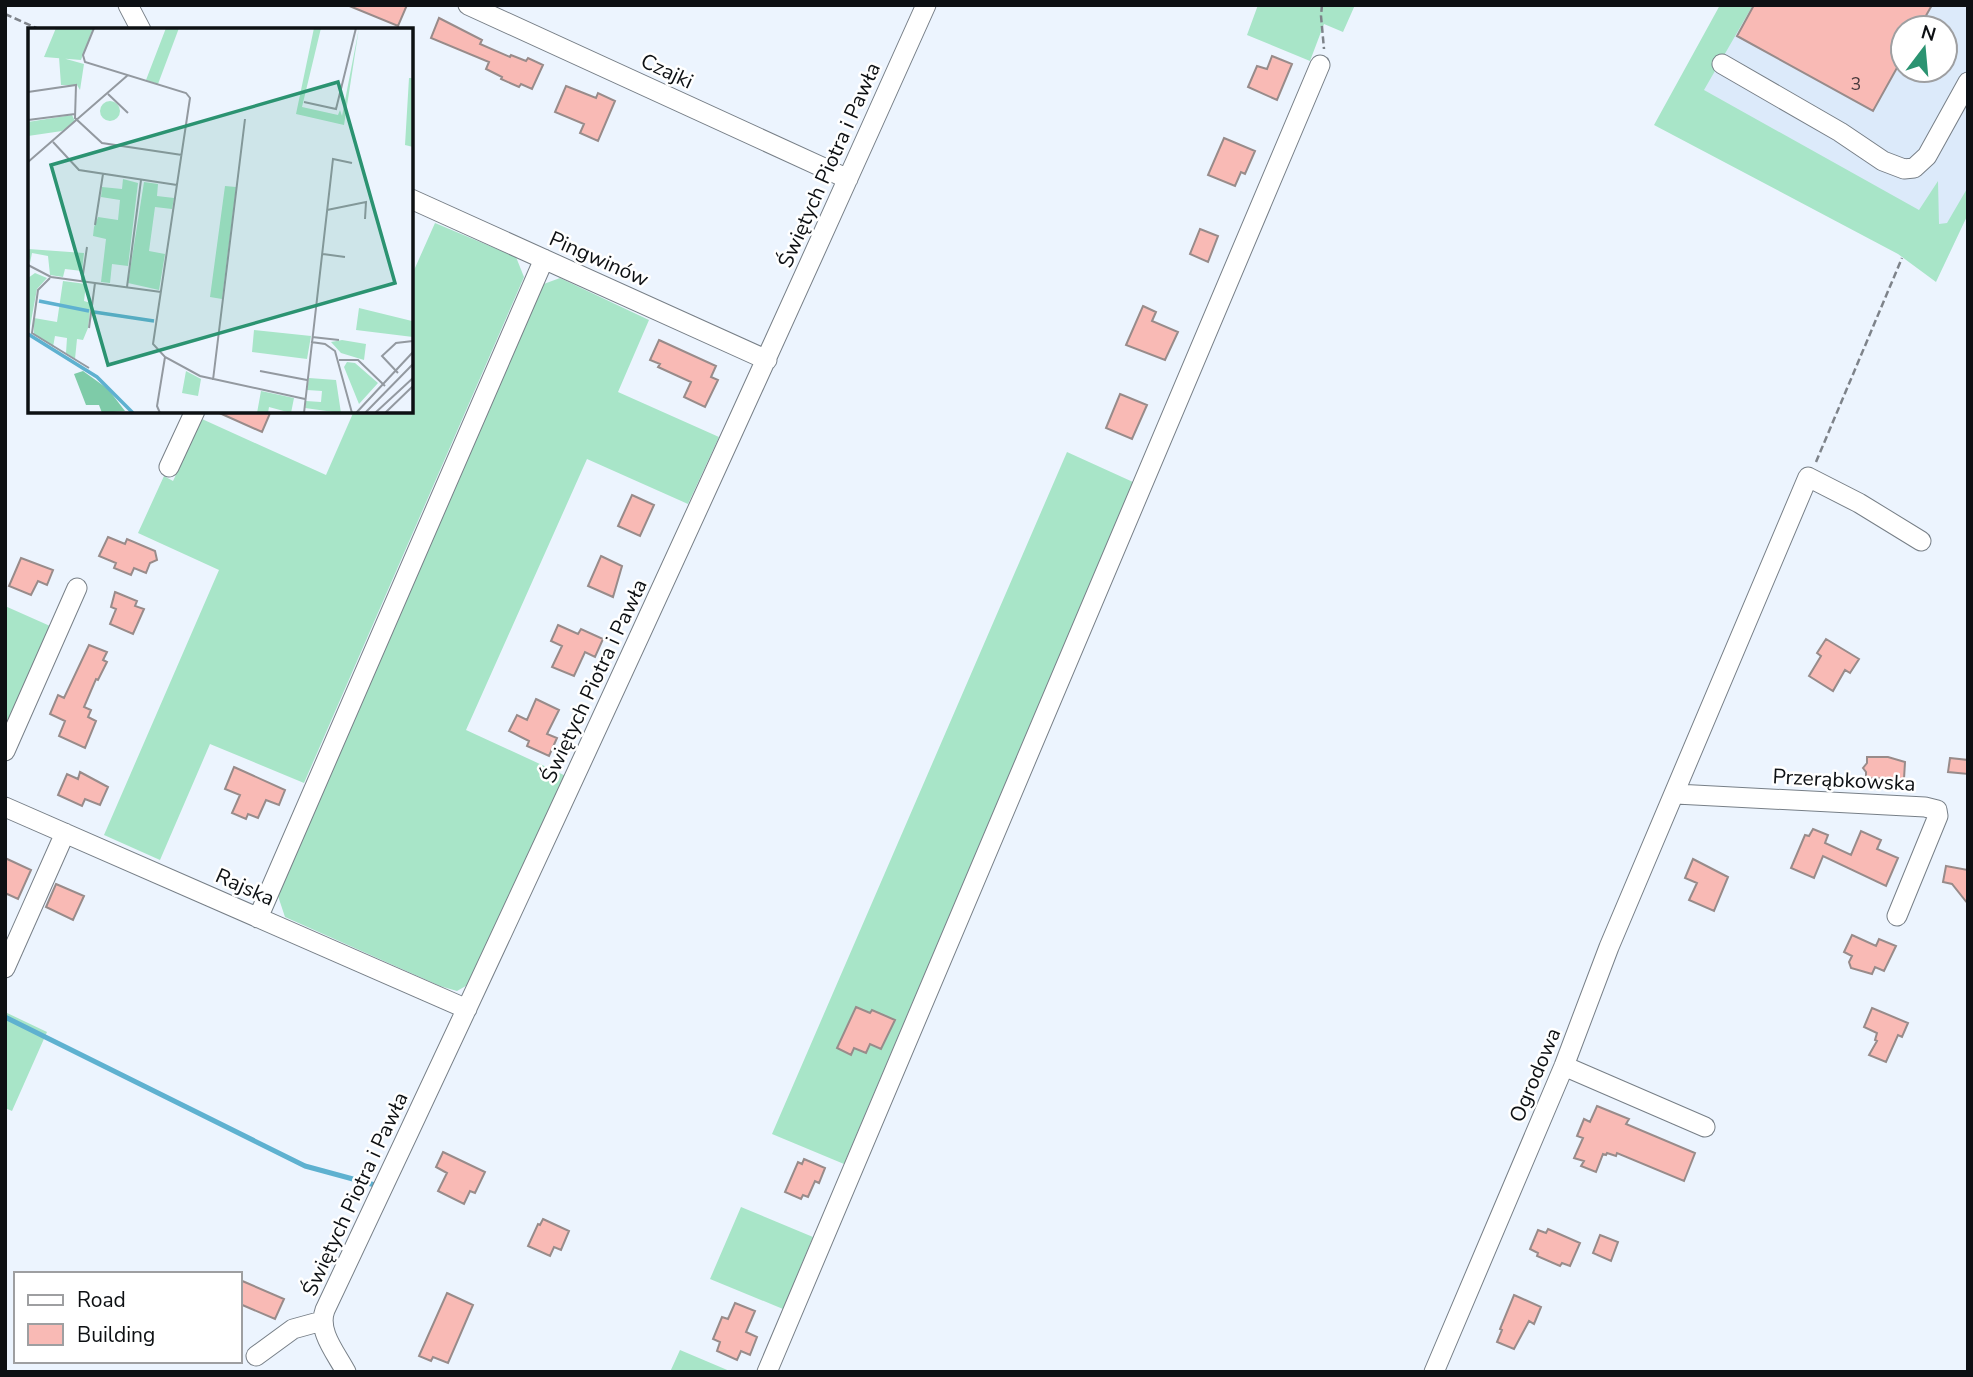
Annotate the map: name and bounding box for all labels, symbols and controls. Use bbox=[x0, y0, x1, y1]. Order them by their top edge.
north arrow bbox=[1889, 14, 1959, 84]
text: N bbox=[1918, 19, 1939, 48]
inset map bbox=[28, 28, 413, 413]
street label: Czajki bbox=[636, 47, 698, 95]
street label: Świętych Piotra i Pawła bbox=[771, 58, 887, 272]
house number: 3 bbox=[1851, 72, 1861, 96]
street label: Pingwinów bbox=[545, 225, 653, 293]
street label: Świętych Piotra i Pawła bbox=[534, 575, 654, 787]
street label: Przerąbkowska bbox=[1772, 762, 1916, 798]
street label: Rajska bbox=[211, 862, 279, 912]
street label: Ogrodowa bbox=[1503, 1024, 1567, 1126]
street label: Świętych Piotra i Pawła bbox=[295, 1088, 415, 1300]
legend bbox=[14, 1272, 242, 1363]
text: Road bbox=[77, 1286, 126, 1314]
text: Building bbox=[77, 1321, 155, 1349]

